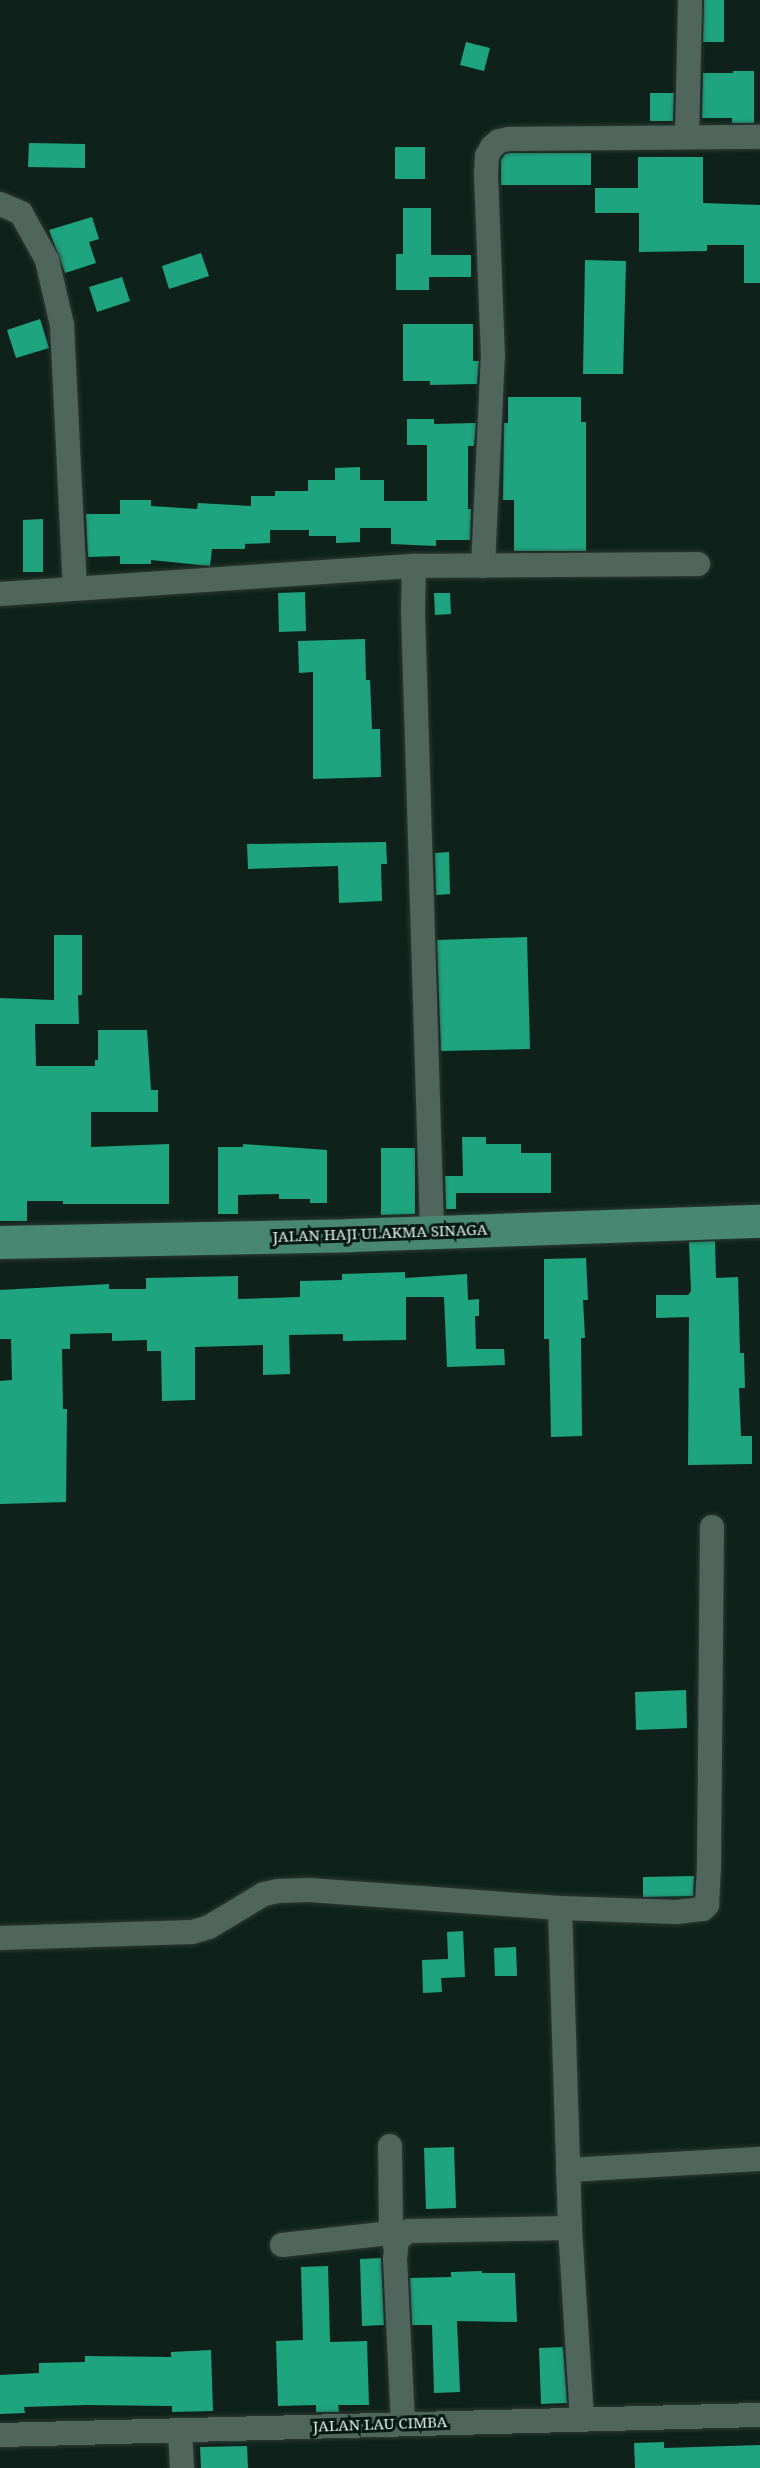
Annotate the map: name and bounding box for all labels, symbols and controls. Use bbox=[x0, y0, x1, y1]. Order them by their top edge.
street label: JALAN HAJI ULAKMA SINAGA bbox=[272, 1220, 488, 1246]
street label: JALAN LAU CIMBA bbox=[313, 2413, 447, 2435]

